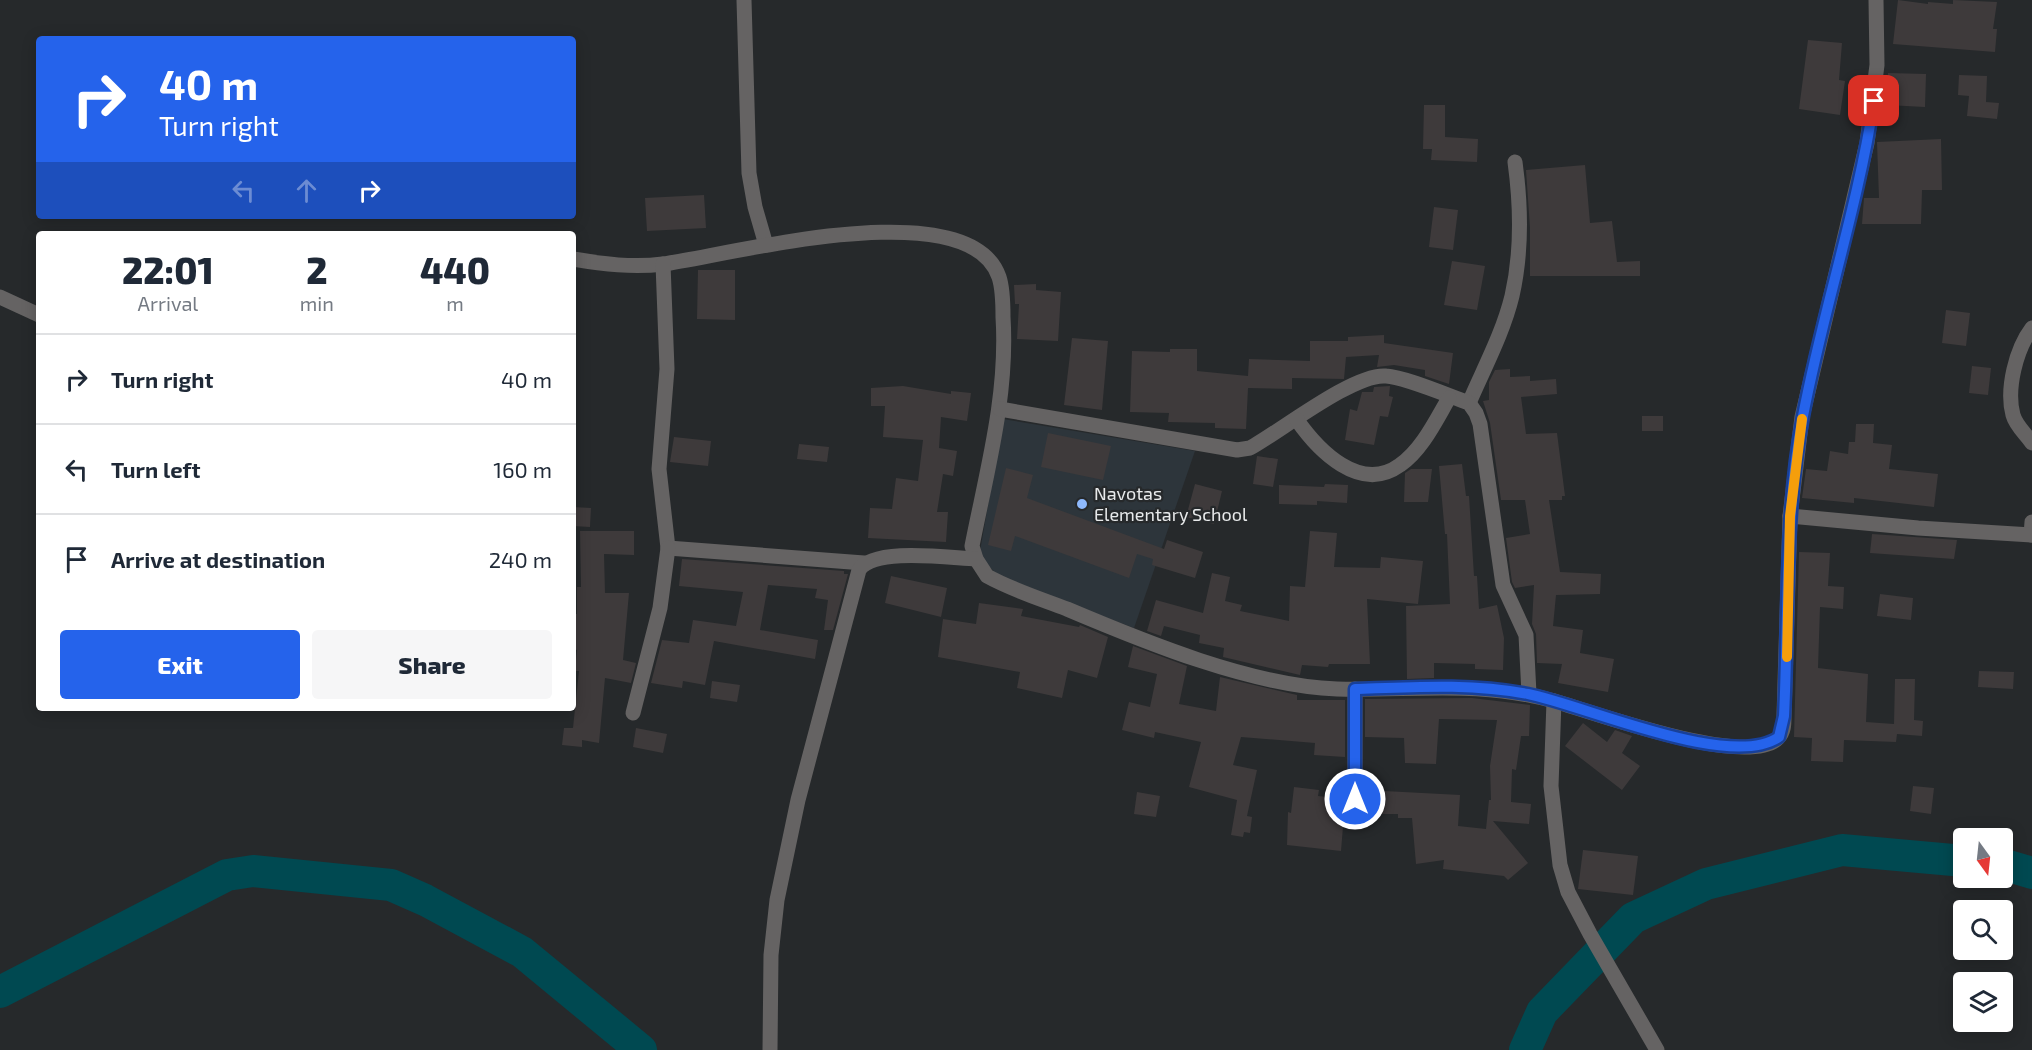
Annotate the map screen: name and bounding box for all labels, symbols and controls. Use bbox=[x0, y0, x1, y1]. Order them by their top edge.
text: 40 m bbox=[159, 58, 258, 108]
icon: right bbox=[60, 60, 138, 138]
pin bbox=[1848, 75, 1899, 126]
icon: arrive bbox=[1857, 84, 1890, 117]
text: Turn right bbox=[159, 109, 279, 141]
icon: left bbox=[227, 174, 260, 207]
icon: ahead bbox=[290, 174, 323, 207]
icon: right bbox=[353, 174, 386, 207]
text: 22:01 bbox=[122, 248, 214, 291]
text: 2 bbox=[306, 248, 327, 291]
text: 440 bbox=[420, 248, 490, 291]
text: Arrival bbox=[137, 291, 198, 315]
text: min bbox=[300, 291, 334, 315]
text: m bbox=[446, 291, 464, 315]
icon: right bbox=[60, 363, 93, 396]
text: Turn right bbox=[111, 366, 213, 392]
text: 40 m bbox=[501, 366, 552, 392]
icon: left bbox=[60, 453, 93, 486]
text: Turn left bbox=[111, 456, 200, 482]
text: 160 m bbox=[493, 456, 552, 482]
place label: Navotas Elementary School bbox=[1094, 482, 1248, 525]
marker: Navotas Elementary School bbox=[1075, 497, 1089, 511]
icon: arrive bbox=[60, 543, 93, 576]
text: Arrive at destination bbox=[111, 546, 325, 572]
text: 240 m bbox=[489, 546, 552, 572]
button: Exit bbox=[60, 630, 300, 699]
button: Share bbox=[312, 630, 552, 699]
position arrow bbox=[1323, 767, 1387, 831]
north arrow bbox=[1953, 828, 2013, 888]
map controls bbox=[1953, 828, 2013, 1032]
button: search bbox=[1953, 900, 2013, 960]
button: layers bbox=[1953, 972, 2013, 1032]

